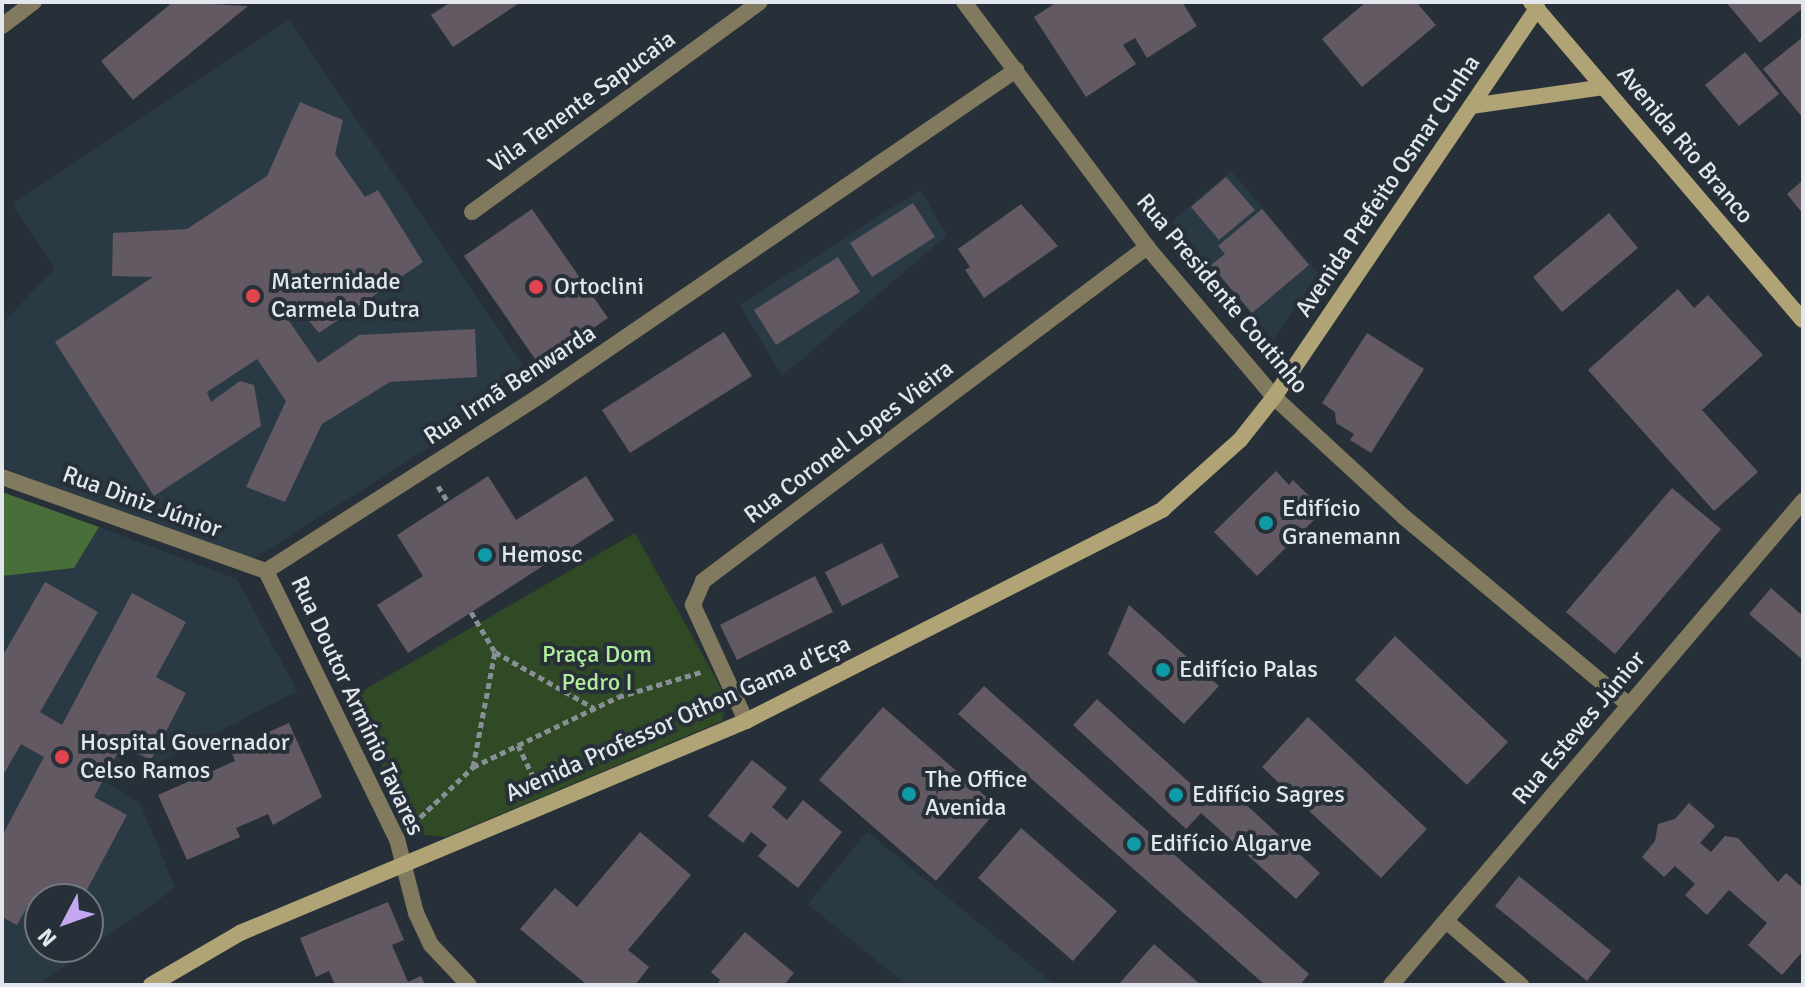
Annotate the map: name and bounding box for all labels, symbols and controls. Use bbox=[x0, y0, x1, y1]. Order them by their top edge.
street label: Vila Tenente Sapucaia bbox=[483, 25, 681, 179]
street label: Avenida Prefeito Osmar Cunha bbox=[1289, 49, 1487, 323]
street label: Avenida Rio Branco bbox=[1611, 60, 1759, 230]
street label: Rua Presidente Coutinho bbox=[1130, 188, 1314, 400]
place label: Maternidade Carmela Dutra bbox=[271, 268, 420, 324]
place label: Ortoclini bbox=[554, 273, 644, 301]
marker: Ortoclini bbox=[525, 276, 547, 298]
marker: Maternidade Carmela Dutra bbox=[242, 285, 264, 307]
street label: Rua Irmã Benwarda bbox=[419, 319, 601, 451]
street label: Rua Coronel Lopes Vieira bbox=[739, 354, 959, 530]
street label: Rua Diniz Júnior bbox=[59, 460, 225, 544]
place label: Edifício Granemann bbox=[1282, 495, 1401, 551]
marker: Edifício Granemann bbox=[1257, 514, 1275, 532]
place label: Hemosc bbox=[501, 541, 583, 569]
marker: Hemosc bbox=[476, 546, 494, 564]
street label: Rua Doutor Armínio Tavares bbox=[284, 572, 430, 840]
street label: Avenida Professor Othon Gama d'Eça bbox=[501, 630, 855, 808]
park label: Praça Dom Pedro I bbox=[542, 641, 652, 697]
street label: Rua Esteves Júnior bbox=[1506, 645, 1652, 811]
place label: Edifício Palas bbox=[1179, 656, 1318, 684]
marker: Edifício Palas bbox=[1154, 661, 1172, 679]
place label: Hospital Governador Celso Ramos bbox=[80, 729, 289, 785]
marker: Hospital Governador Celso Ramos bbox=[51, 746, 73, 768]
place label: The Office Avenida bbox=[925, 766, 1028, 822]
place label: Edifício Sagres bbox=[1192, 781, 1345, 809]
marker: The Office Avenida bbox=[900, 785, 918, 803]
marker: Edifício Sagres bbox=[1167, 786, 1185, 804]
place label: Edifício Algarve bbox=[1150, 830, 1312, 858]
marker: Edifício Algarve bbox=[1125, 835, 1143, 853]
north arrow bbox=[24, 883, 104, 963]
text: N bbox=[32, 923, 62, 952]

